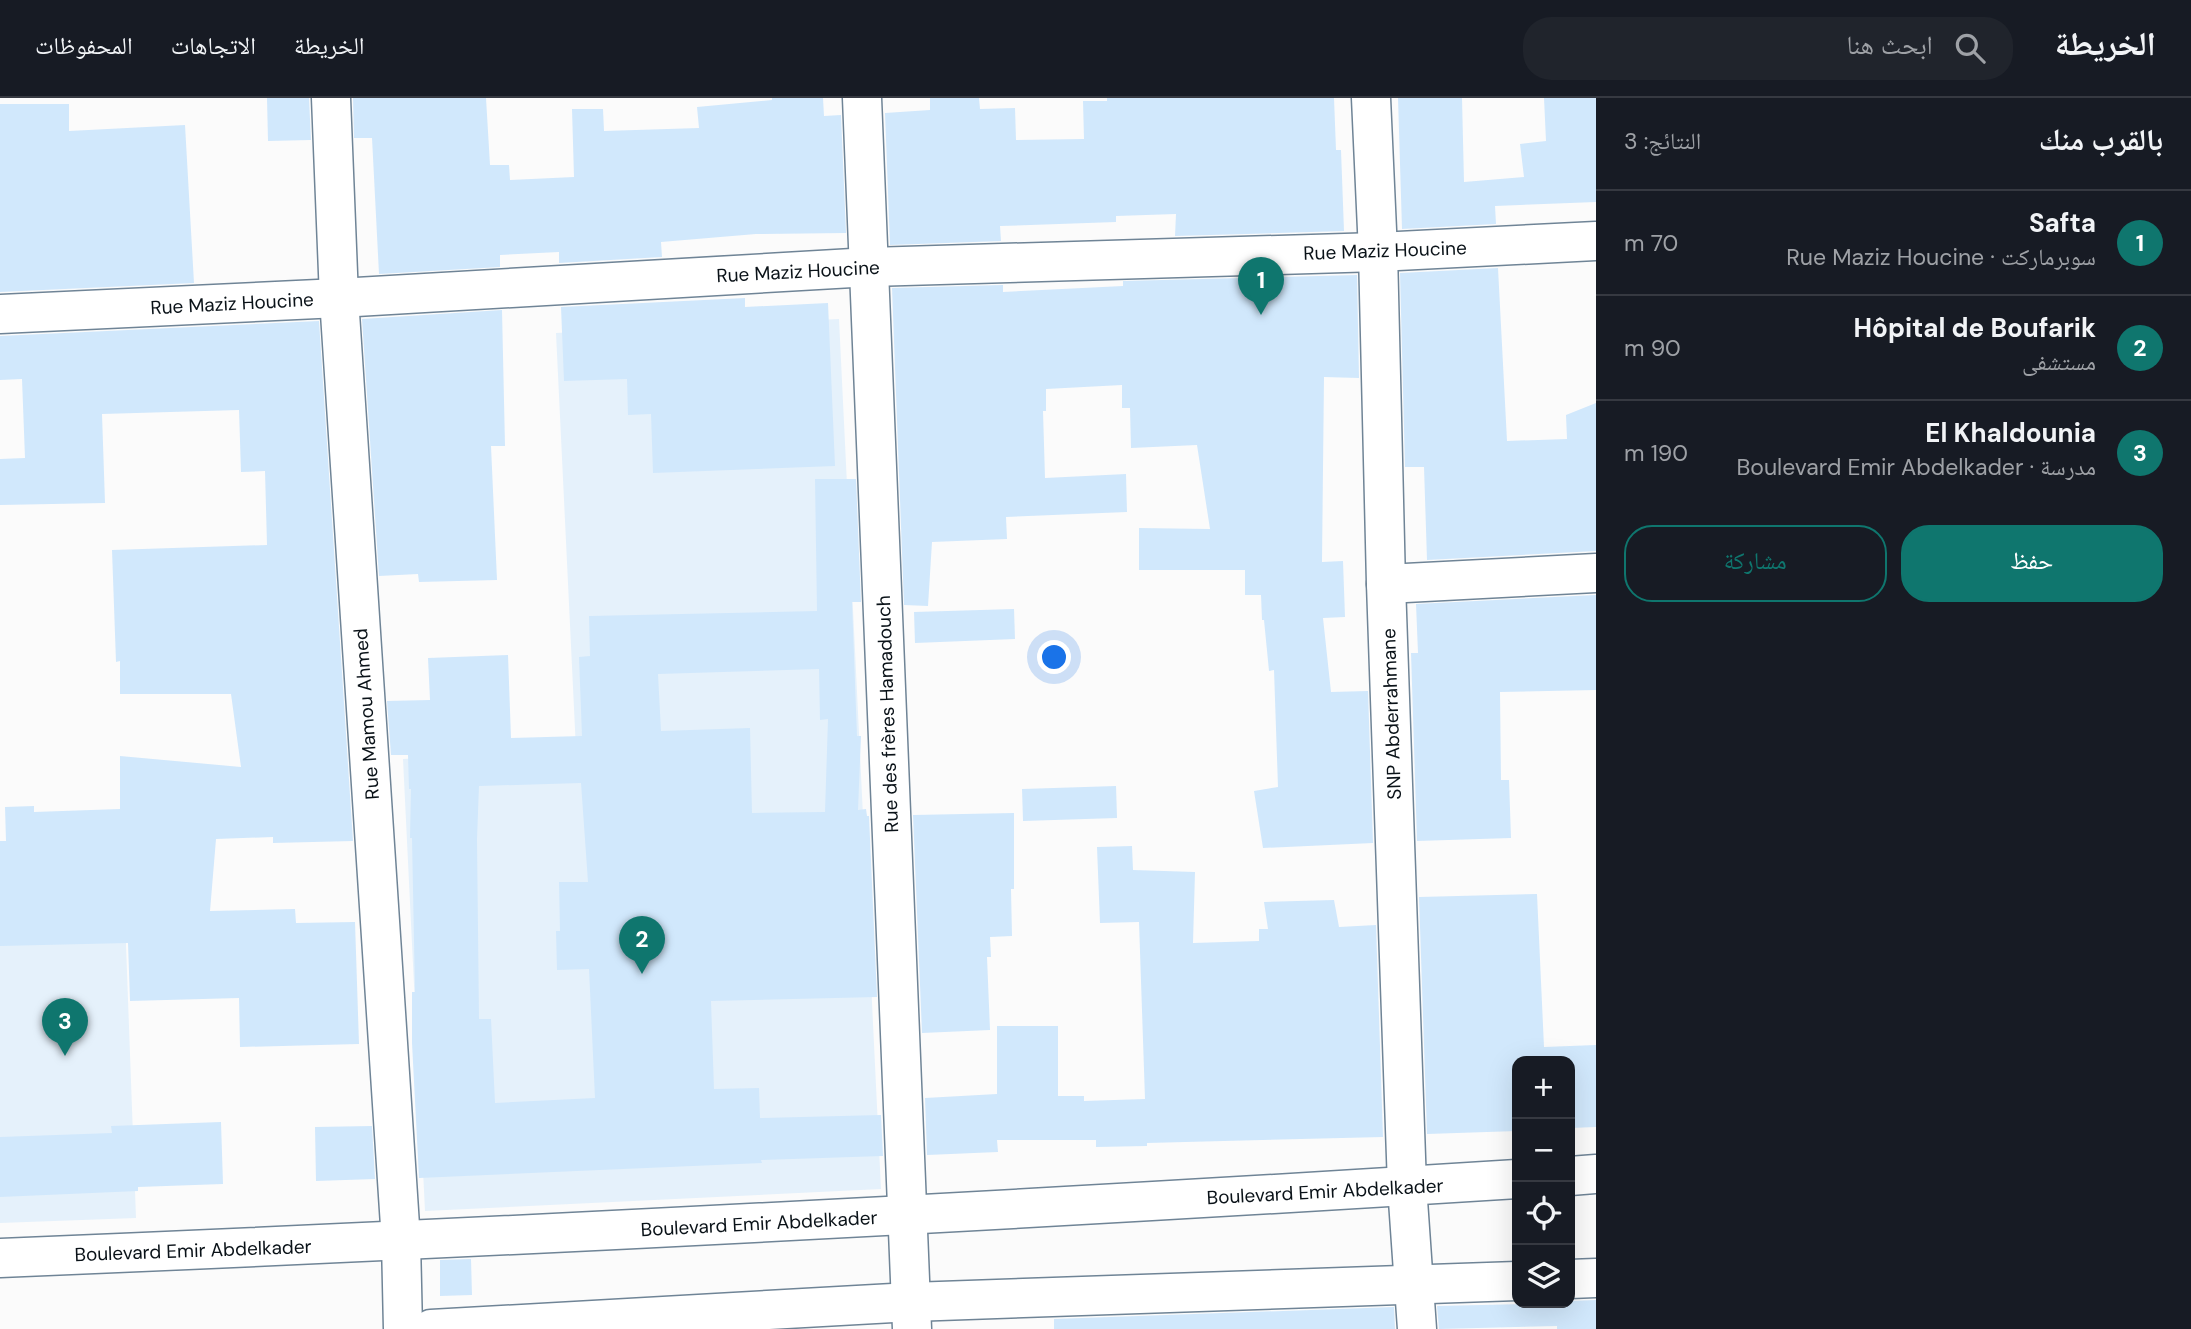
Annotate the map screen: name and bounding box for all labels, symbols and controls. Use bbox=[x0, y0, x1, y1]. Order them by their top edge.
search box bbox=[1523, 17, 2013, 80]
text: الخريطة bbox=[2055, 22, 2156, 65]
text: ابحث هنا bbox=[1847, 28, 1933, 62]
icon: search bbox=[1951, 29, 1989, 67]
text: المحفوظات bbox=[35, 30, 133, 61]
text: الاتجاهات bbox=[171, 30, 256, 61]
text: الخريطة bbox=[294, 30, 365, 61]
text: بالقرب منك bbox=[2039, 120, 2163, 159]
text: النتائج: 3 bbox=[1624, 126, 1701, 156]
text: Safta bbox=[2029, 206, 2096, 240]
text: 70 m bbox=[1624, 228, 1678, 258]
text: 1 bbox=[2136, 228, 2144, 258]
street label: Rue Maziz Houcine bbox=[1303, 235, 1467, 266]
text: سوبرماركت · Rue Maziz Houcine bbox=[1786, 242, 2096, 272]
street label: Rue Maziz Houcine bbox=[716, 255, 880, 288]
pin: 1 bbox=[1238, 257, 1284, 315]
street label: Rue Maziz Houcine bbox=[150, 287, 314, 320]
text: Hôpital de Boufarik bbox=[1853, 311, 2096, 345]
text: 90 m bbox=[1624, 333, 1681, 363]
text: 2 bbox=[2133, 333, 2147, 363]
text: مستشفى bbox=[2022, 347, 2096, 377]
text: El Khaldounia bbox=[1925, 416, 2096, 450]
text: 190 m bbox=[1624, 438, 1688, 468]
text: 3 bbox=[2133, 438, 2147, 468]
text: مدرسة · Boulevard Emir Abdelkader bbox=[1736, 452, 2096, 482]
button: مشاركة bbox=[1624, 525, 1887, 602]
button: حفظ bbox=[1901, 525, 2163, 602]
street label: Rue des frères Hamadouch bbox=[871, 595, 904, 833]
street label: Rue Mamou Ahmed bbox=[348, 627, 385, 800]
street label: SNP Abderrahmane bbox=[1376, 628, 1407, 800]
your location bbox=[1037, 640, 1071, 674]
pin: 2 bbox=[619, 916, 665, 974]
pin: 3 bbox=[42, 998, 88, 1056]
map controls bbox=[1512, 1056, 1575, 1308]
button: + bbox=[1512, 1056, 1575, 1119]
button: − bbox=[1512, 1119, 1575, 1182]
street label: Boulevard Emir Abdelkader bbox=[1206, 1173, 1444, 1210]
button: locate bbox=[1512, 1182, 1575, 1245]
street label: Boulevard Emir Abdelkader bbox=[640, 1205, 878, 1242]
street label: Boulevard Emir Abdelkader bbox=[74, 1234, 312, 1267]
button: layers bbox=[1512, 1245, 1575, 1308]

